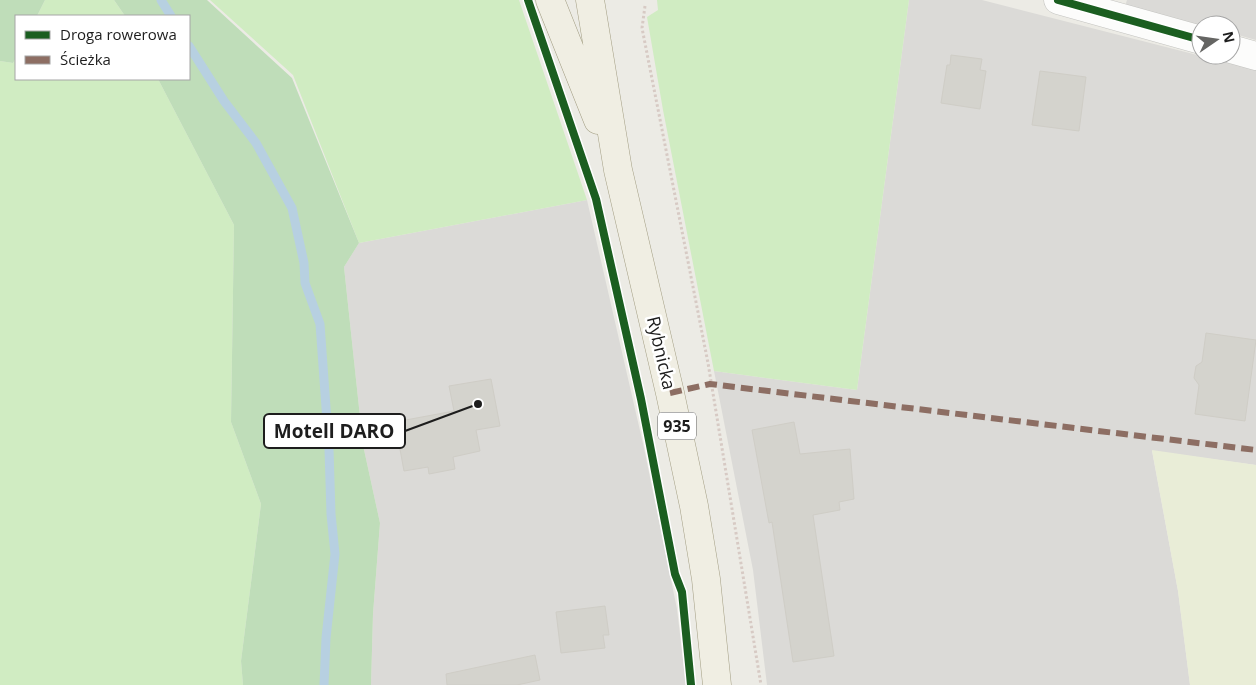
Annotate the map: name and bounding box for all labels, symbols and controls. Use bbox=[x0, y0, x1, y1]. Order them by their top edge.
legend bbox=[15, 15, 190, 80]
north arrow bbox=[1191, 15, 1241, 65]
text: Droga rowerowa bbox=[60, 24, 177, 44]
text: N bbox=[1219, 29, 1240, 45]
text: Ścieżka bbox=[60, 49, 111, 69]
street label: Rybnicka bbox=[642, 314, 682, 392]
road number: 935 bbox=[658, 412, 696, 440]
callout: Motell DARO bbox=[264, 414, 405, 448]
text: Motell DARO bbox=[274, 418, 394, 444]

